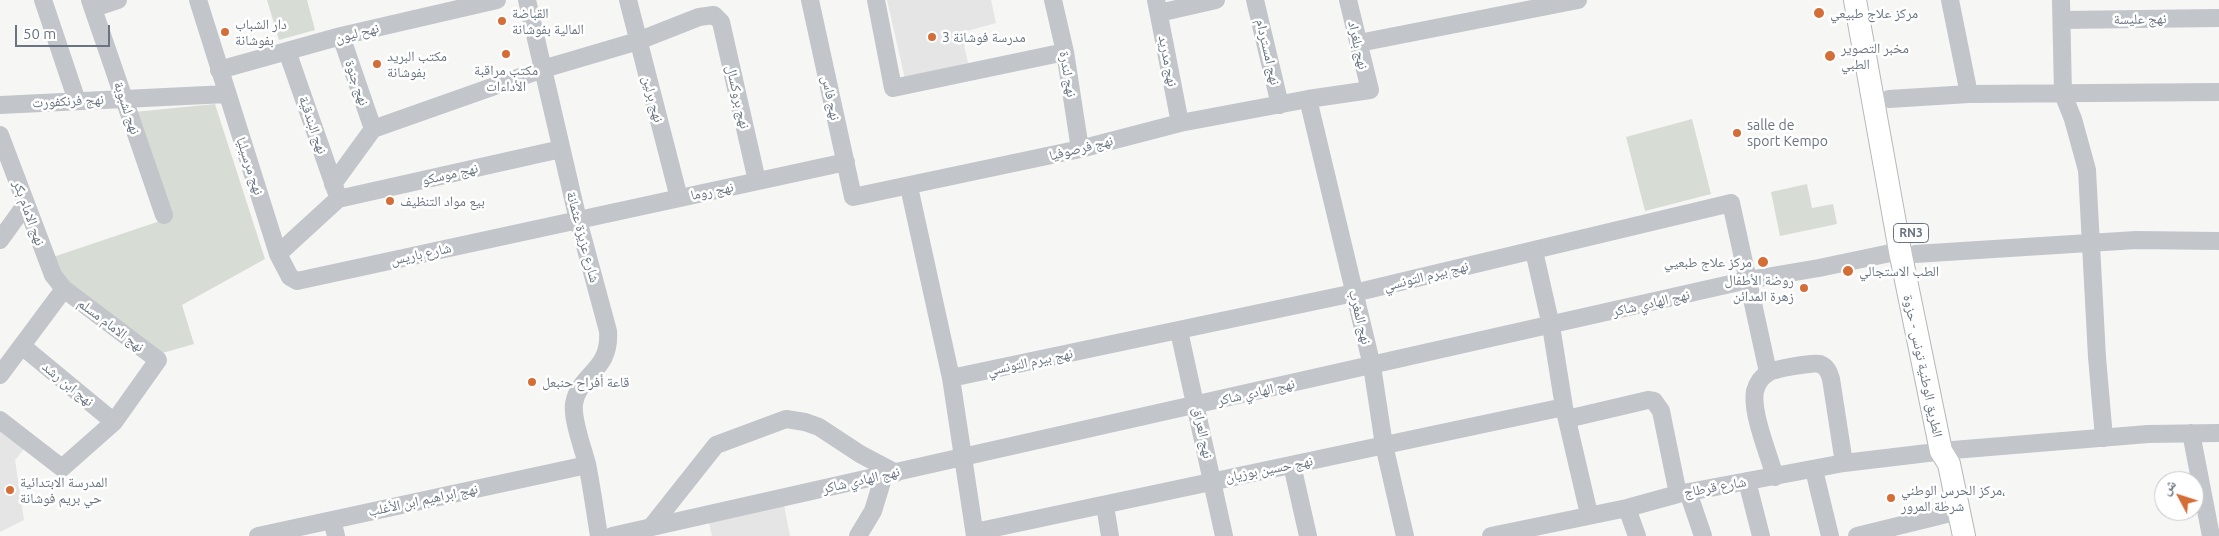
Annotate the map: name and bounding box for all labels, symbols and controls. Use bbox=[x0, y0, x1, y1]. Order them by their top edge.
place label: القباضة المالية بفوشانة bbox=[512, 5, 584, 38]
place label: مركز علاج طبيعي bbox=[1830, 5, 1918, 21]
marker: مركز علاج طبيعي bbox=[1812, 6, 1826, 20]
street label: نهج عليسة bbox=[2113, 10, 2167, 28]
scale bar bbox=[18, 15, 112, 47]
marker: القباضة المالية بفوشانة bbox=[496, 15, 508, 27]
place label: دار الشباب بفوشانة bbox=[235, 16, 287, 48]
street label: نهج امستردام bbox=[1252, 17, 1284, 87]
street label: نهح ليون bbox=[333, 19, 381, 47]
street label: نهج بلغراد bbox=[1344, 19, 1372, 71]
text: 50 m bbox=[23, 25, 56, 42]
marker: دار الشباب بفوشانة bbox=[219, 26, 231, 38]
place label: مدرسة فوشانة 3 bbox=[942, 29, 1026, 45]
marker: مدرسة فوشانة 3 bbox=[926, 31, 938, 43]
street label: نهج مدريد bbox=[1155, 34, 1181, 88]
place label: مخبر التصوير الطبي bbox=[1841, 40, 1909, 72]
place label: مكتب البريد بفوشانة bbox=[387, 48, 447, 80]
marker: مكتب مراقبة الأداءات bbox=[500, 48, 512, 60]
marker: مخبر التصوير الطبي bbox=[1823, 49, 1837, 63]
street label: نهج لندرة bbox=[1056, 50, 1080, 98]
street label: نهج جنوة bbox=[341, 58, 373, 108]
marker: مكتب البريد بفوشانة bbox=[371, 58, 383, 70]
place label: مكتب مراقبة الأداءات bbox=[474, 62, 538, 94]
street label: نهج بروكسال bbox=[723, 64, 753, 130]
street label: نهج برلين bbox=[639, 74, 667, 124]
street label: نهج فاس bbox=[818, 74, 844, 122]
street label: نهج لشبوبة bbox=[110, 79, 144, 137]
street label: نهج فرنكفورت bbox=[32, 91, 104, 111]
street label: نهج البندقية bbox=[295, 94, 331, 156]
place label: salle de sport Kempo bbox=[1747, 117, 1828, 150]
marker: salle de sport Kempo bbox=[1731, 127, 1743, 139]
street label: نهج فرصوفيا bbox=[1047, 132, 1115, 164]
street label: نهج مرسيليا bbox=[233, 135, 267, 197]
street label: نهج موسكو bbox=[420, 159, 480, 189]
street label: نهج الامام بكر bbox=[9, 178, 49, 248]
street label: نهج روما bbox=[689, 178, 735, 204]
street label: شارع عزيزة عثمانة bbox=[563, 190, 603, 284]
place label: بيع مواد التنظيف bbox=[400, 193, 485, 209]
marker: بيع مواد التنظيف bbox=[384, 195, 396, 207]
road number: RN3 bbox=[1894, 224, 1928, 242]
street label: شارع باريس bbox=[389, 239, 453, 269]
place label: مركز علاج طبعيي bbox=[1664, 254, 1752, 270]
marker: مركز علاج طبعيي bbox=[1756, 255, 1770, 269]
street label: نهج بيرم التونسي bbox=[1382, 257, 1470, 295]
place label: الطب الاستجالي bbox=[1859, 263, 1939, 279]
marker: الطب الاستجالي bbox=[1841, 264, 1855, 278]
place label: روضة الأطفال زهرة المدائن bbox=[1724, 272, 1794, 304]
marker: روضة الأطفال زهرة المدائن bbox=[1798, 282, 1810, 294]
street label: نهج الهادي شاكر bbox=[1611, 286, 1691, 320]
street label: نهج المغرب bbox=[1345, 288, 1375, 346]
street label: الطريق الوطنية تونس - حزوة bbox=[1900, 293, 1946, 439]
street label: نهج الامام مسلم bbox=[74, 295, 148, 355]
street label: نهج بيرم التونسي bbox=[986, 345, 1074, 379]
street label: نهج ابن رشد bbox=[39, 358, 97, 410]
place label: قاعة أفراح حنبعل bbox=[542, 374, 629, 390]
street label: نهج الهادي شاكر bbox=[1216, 375, 1296, 409]
marker: قاعة أفراح حنبعل bbox=[526, 376, 538, 388]
street label: نهج العراق bbox=[1189, 406, 1217, 460]
street label: نهج حسين بوزيان bbox=[1224, 452, 1314, 486]
street label: نهج الهادي شاكر bbox=[821, 463, 901, 497]
north arrow bbox=[2154, 471, 2204, 521]
street label: شارع قرطاج bbox=[1682, 473, 1748, 501]
place label: المدرسة الابتدائية حي بريم فوشانة bbox=[20, 474, 108, 507]
text: ش bbox=[2157, 476, 2179, 498]
street label: نهج ابراهيم ابن الأغلب bbox=[367, 480, 479, 520]
place label: مركز الحرس الوطني، شرطة المرور bbox=[1901, 482, 2005, 514]
marker: المدرسة الابتدائية حي بريم فوشانة bbox=[4, 484, 16, 496]
marker: مركز الحرس الوطني، شرطة المرور bbox=[1885, 492, 1897, 504]

